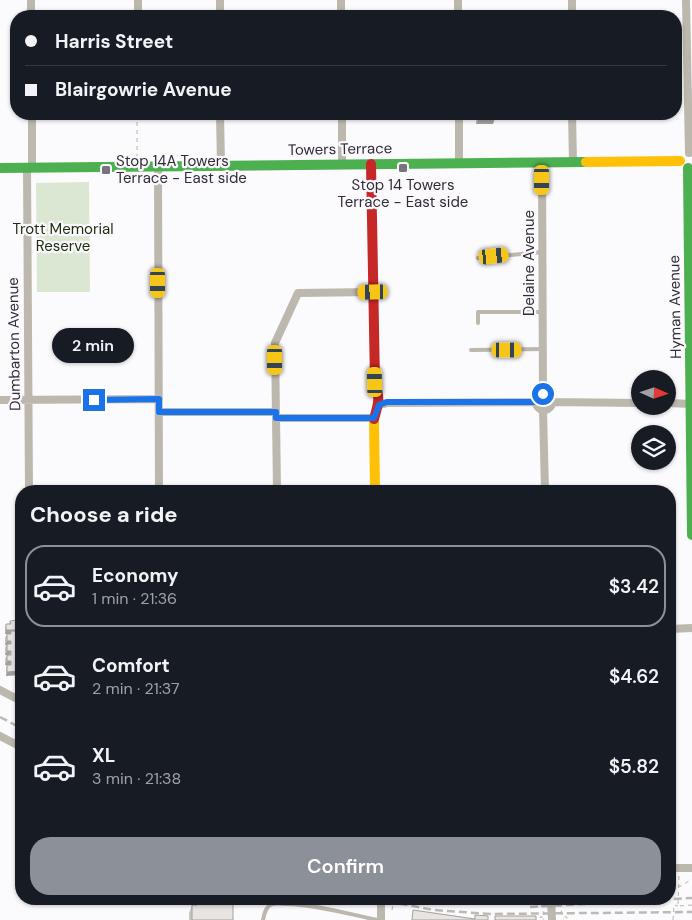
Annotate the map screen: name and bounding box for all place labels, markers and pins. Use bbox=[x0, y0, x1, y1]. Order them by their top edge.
place label: Stop 14A Towers Terrace - East side bbox=[116, 151, 247, 188]
marker: Stop 14 Towers Terrace - East side bbox=[397, 162, 409, 174]
marker: Stop 14A Towers Terrace - East side bbox=[100, 164, 112, 176]
place label: Stop 14 Towers Terrace - East side bbox=[338, 175, 468, 212]

